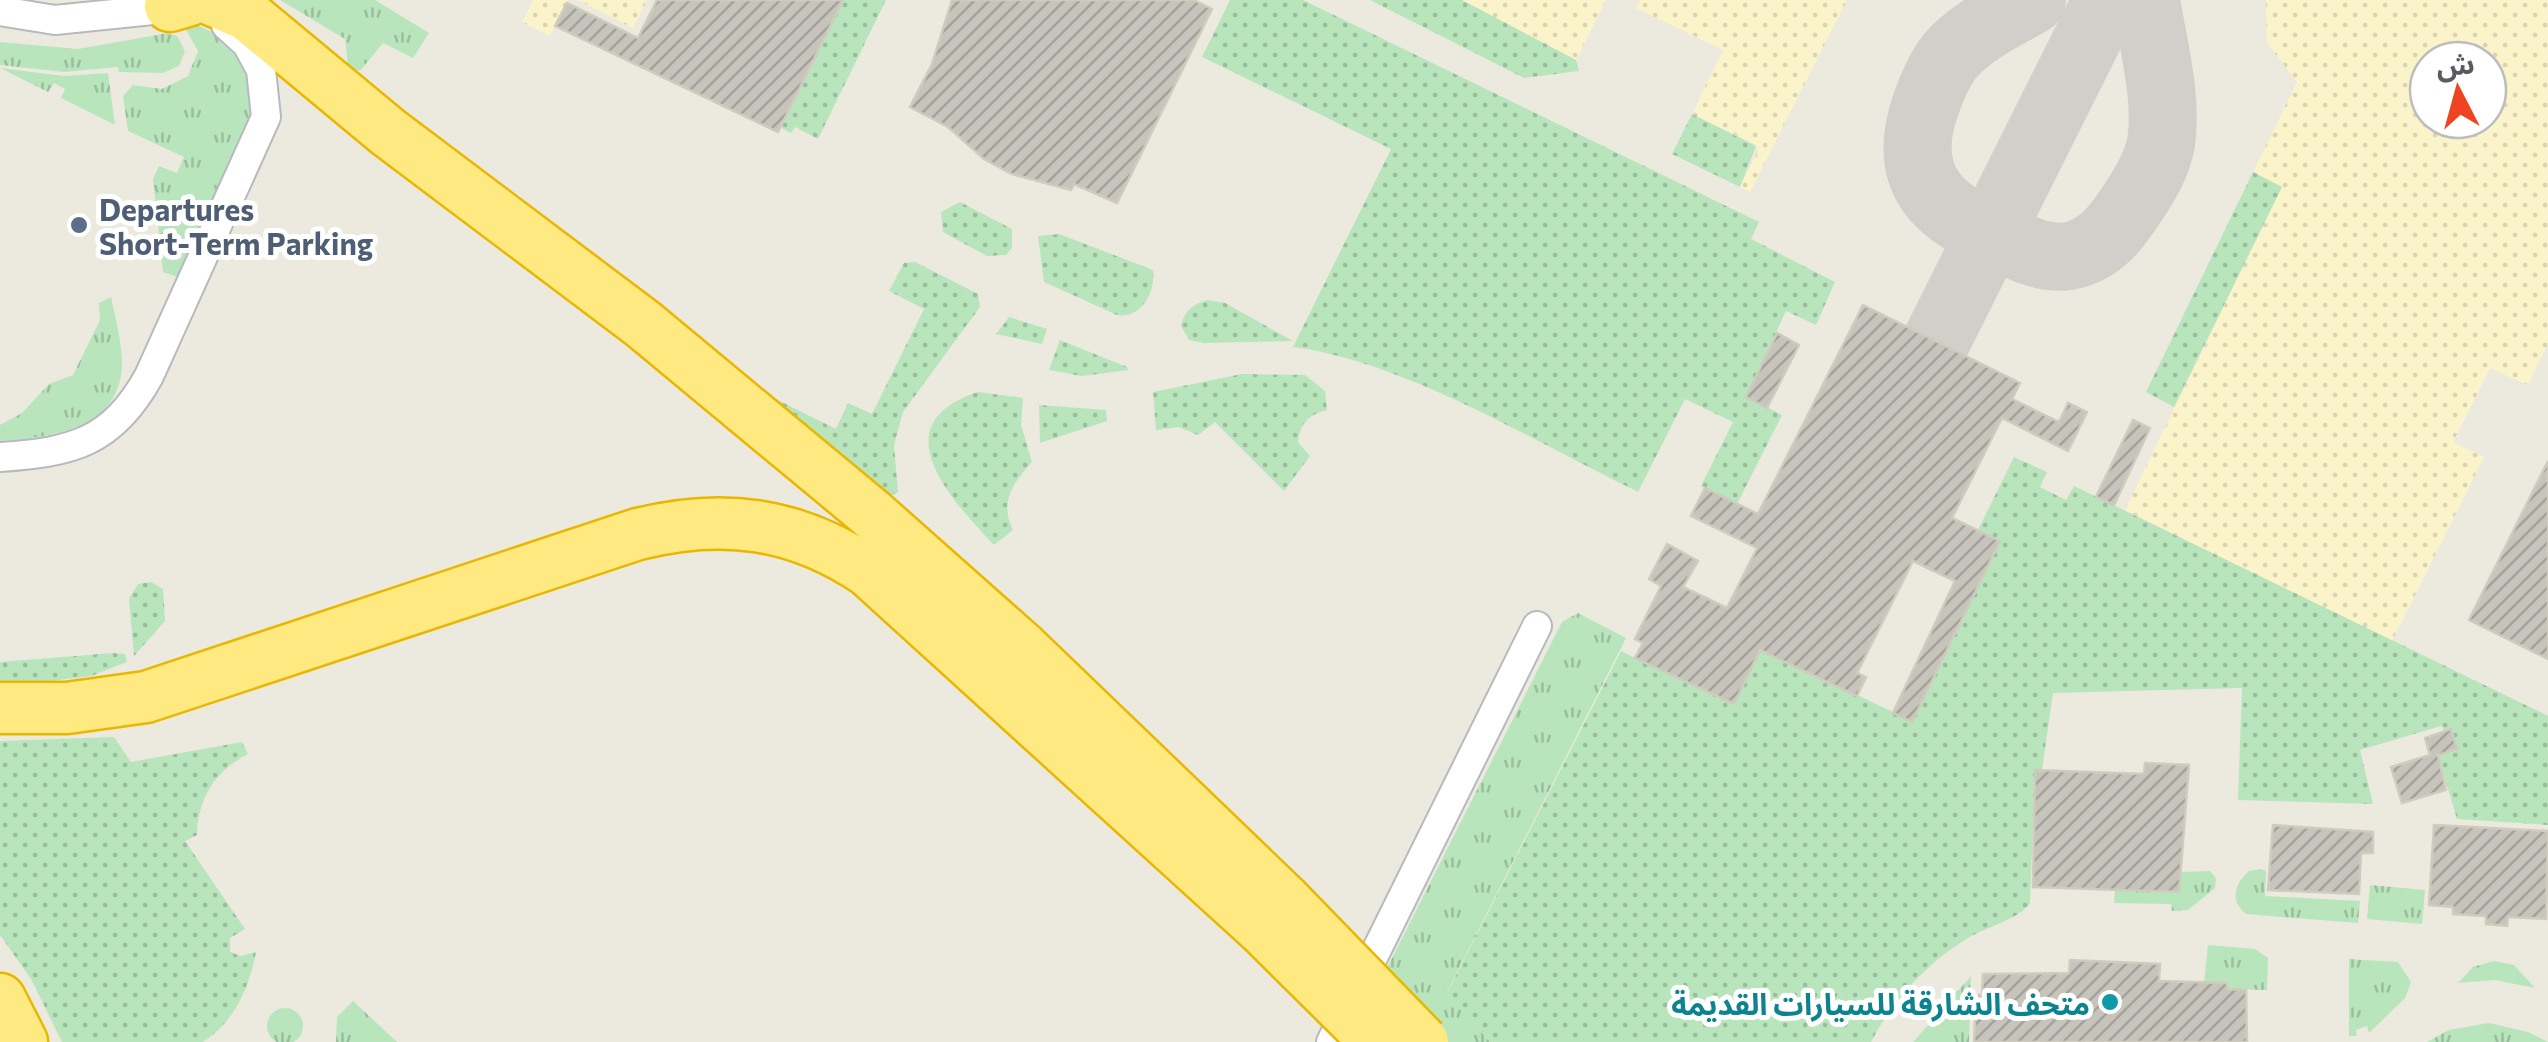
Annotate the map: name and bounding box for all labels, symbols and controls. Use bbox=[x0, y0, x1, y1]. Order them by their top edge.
north arrow bbox=[2408, 40, 2508, 140]
text: ش bbox=[2434, 45, 2476, 83]
place label: Departures Short-Term Parking bbox=[99, 190, 373, 261]
marker: Departures Short-Term Parking bbox=[68, 214, 90, 236]
place label: متحف الشارقة للسيارات القديمة bbox=[1671, 984, 2090, 1022]
marker: متحف الشارقة للسيارات القديمة bbox=[2099, 991, 2121, 1013]

